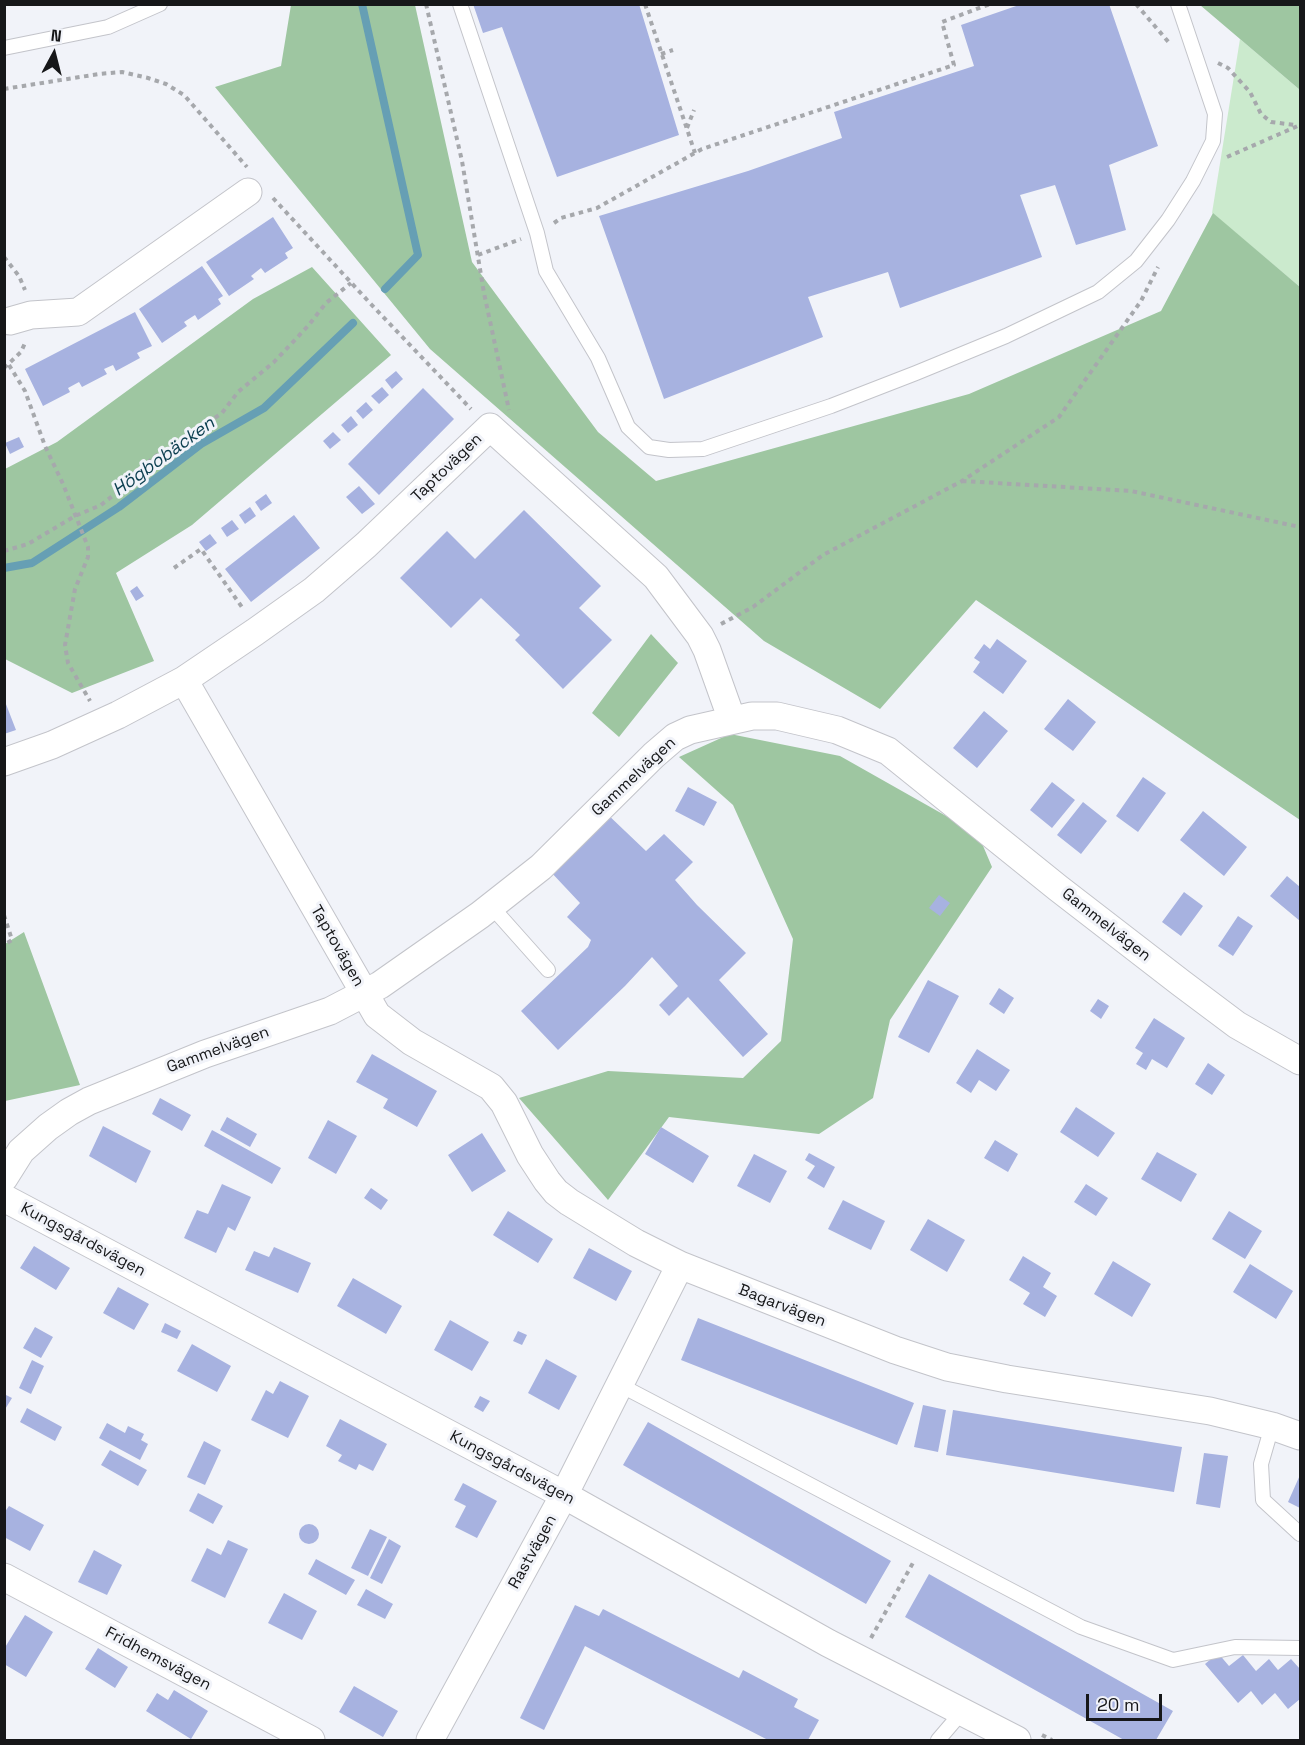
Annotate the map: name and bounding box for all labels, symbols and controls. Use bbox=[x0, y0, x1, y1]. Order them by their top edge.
north arrow bbox=[24, 24, 84, 84]
text: N bbox=[50, 25, 63, 47]
water label: Högbobäcken bbox=[109, 413, 219, 501]
street label: Taptovägen bbox=[408, 430, 486, 506]
street label: Gammelvägen bbox=[588, 733, 680, 821]
street label: Gammelvägen bbox=[1058, 884, 1154, 966]
street label: Taptovägen bbox=[306, 902, 368, 990]
street label: Gammelvägen bbox=[164, 1023, 272, 1077]
street label: Kungsgårdsvägen bbox=[17, 1199, 149, 1281]
street label: Bagarvägen bbox=[736, 1281, 828, 1331]
street label: Kungsgårdsvägen bbox=[446, 1427, 578, 1509]
street label: Rastvägen bbox=[505, 1512, 561, 1592]
street label: Fridhemsvägen bbox=[102, 1623, 214, 1695]
scale bar bbox=[1089, 1682, 1166, 1720]
text: 20 m bbox=[1097, 1693, 1140, 1716]

